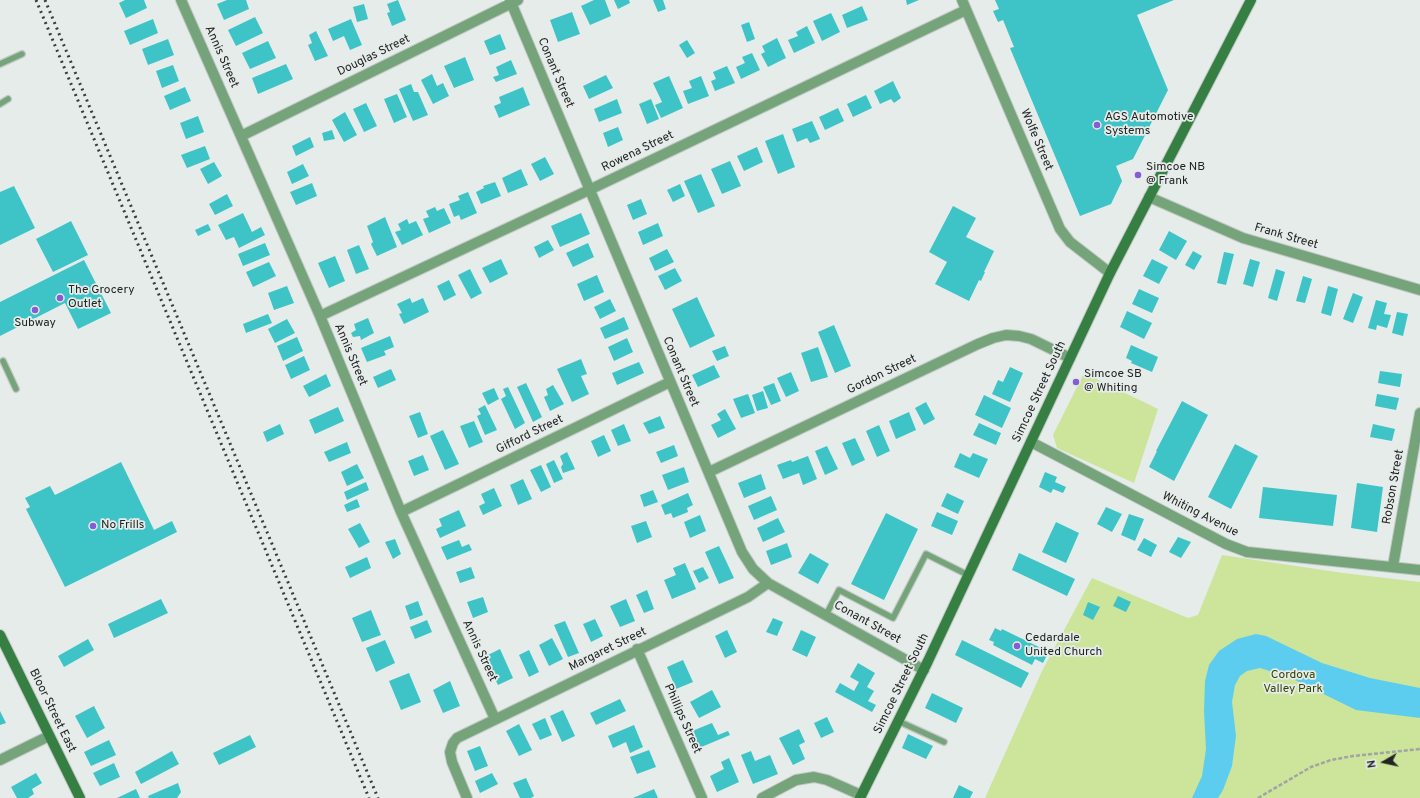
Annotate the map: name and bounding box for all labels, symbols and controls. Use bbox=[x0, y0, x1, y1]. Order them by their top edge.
street label: Annis Street bbox=[201, 24, 241, 90]
street label: Douglas Street bbox=[335, 32, 413, 80]
street label: Conant Street bbox=[534, 36, 576, 110]
street label: Wolfe Street bbox=[1017, 107, 1055, 173]
place label: AGS Automotive Systems bbox=[1105, 111, 1193, 139]
marker: AGS Automotive Systems bbox=[1092, 120, 1102, 130]
street label: Rowena Street bbox=[600, 128, 676, 176]
place label: Simcoe NB @ Frank bbox=[1146, 161, 1205, 189]
marker: Simcoe NB @ Frank bbox=[1133, 170, 1143, 180]
street label: Frank Street bbox=[1252, 221, 1320, 253]
place label: The Grocery Outlet bbox=[68, 284, 135, 312]
marker: The Grocery Outlet bbox=[55, 293, 65, 303]
marker: Subway bbox=[30, 305, 40, 315]
place label: Subway bbox=[14, 317, 56, 331]
street label: Annis Street bbox=[330, 322, 370, 388]
street label: Conant Street bbox=[659, 335, 701, 409]
street label: Simcoe Street South bbox=[1010, 339, 1070, 445]
street label: Gordon Street bbox=[845, 352, 919, 398]
place label: Simcoe SB @ Whiting bbox=[1084, 368, 1142, 396]
marker: Simcoe SB @ Whiting bbox=[1071, 377, 1081, 387]
street label: Gifford Street bbox=[494, 413, 566, 457]
street label: Robson Street bbox=[1380, 448, 1408, 526]
street label: Whiting Avenue bbox=[1159, 490, 1241, 540]
place label: No Frills bbox=[101, 519, 144, 533]
marker: No Frills bbox=[88, 521, 98, 531]
street label: Conant Street bbox=[831, 599, 903, 647]
street label: Annis Street bbox=[458, 618, 500, 684]
street label: Margaret Street bbox=[567, 625, 649, 675]
street label: Simcoe Street South bbox=[871, 631, 933, 737]
place label: Cedardale United Church bbox=[1025, 632, 1102, 660]
marker: Cedardale United Church bbox=[1012, 641, 1022, 651]
street label: Bloor Street East bbox=[26, 667, 78, 755]
park label: Cordova Valley Park bbox=[1263, 669, 1323, 697]
street label: Phillips Street bbox=[660, 682, 704, 756]
north arrow bbox=[1364, 742, 1404, 782]
text: N bbox=[1365, 759, 1380, 769]

